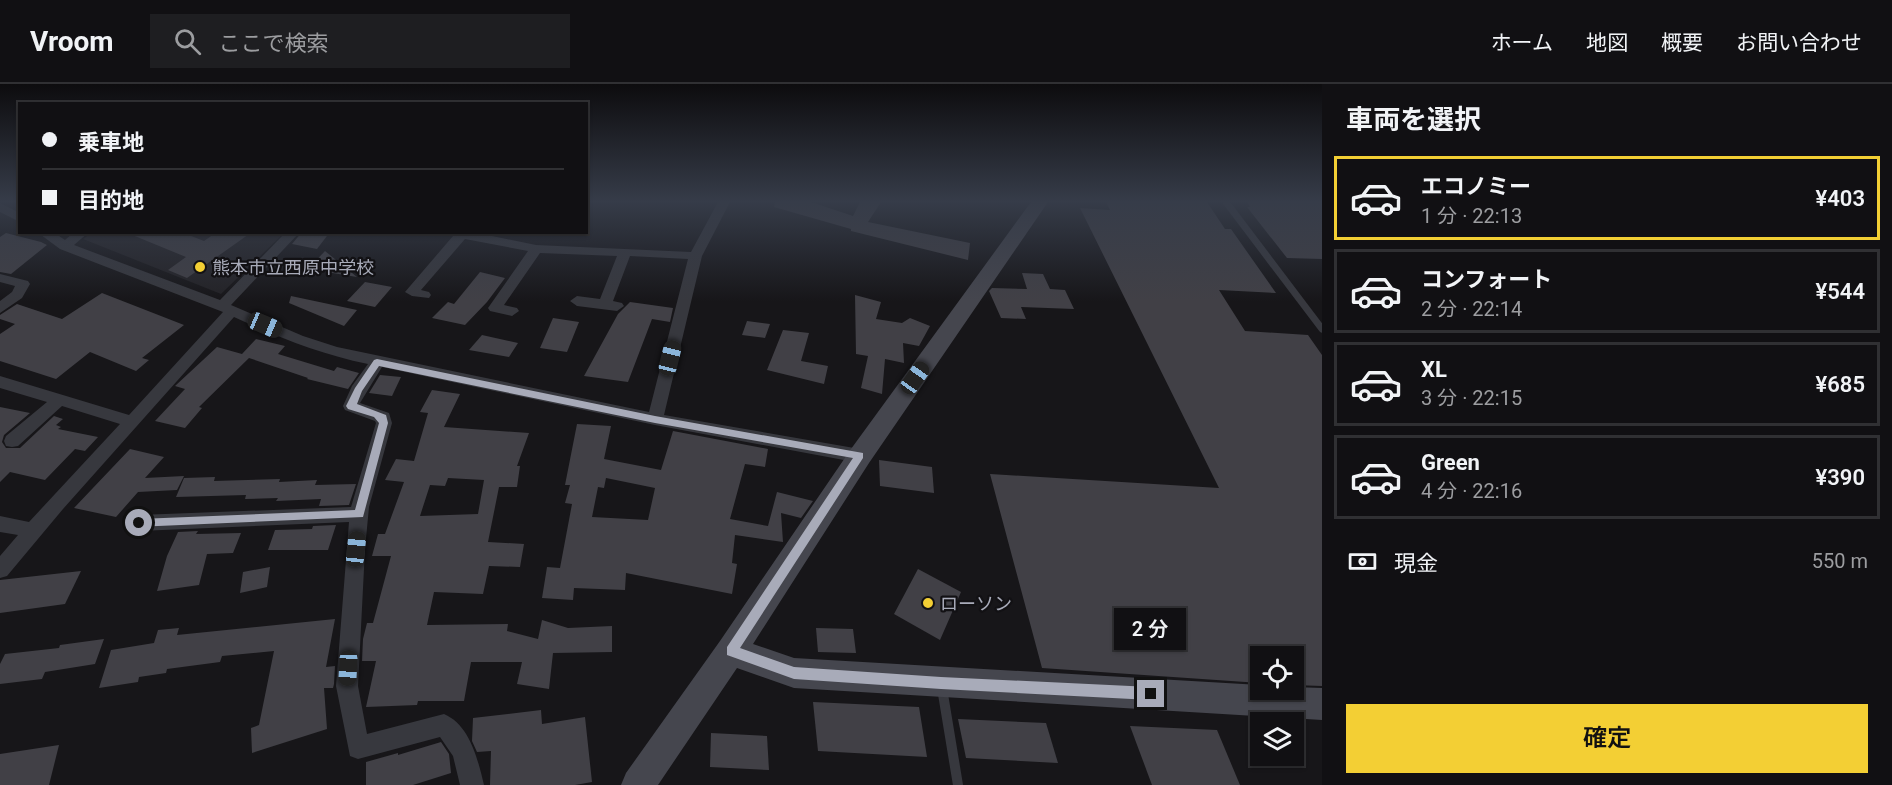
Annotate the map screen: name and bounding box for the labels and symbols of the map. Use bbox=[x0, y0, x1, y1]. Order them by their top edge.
place label: 熊本市立西原中学校 bbox=[212, 257, 374, 278]
marker: 熊本市立西原中学校 bbox=[193, 260, 207, 274]
car bbox=[245, 310, 285, 340]
car bbox=[657, 338, 683, 378]
car bbox=[897, 358, 933, 398]
route start bbox=[125, 509, 152, 536]
car bbox=[345, 530, 367, 568]
place label: ローソン bbox=[940, 593, 1012, 614]
marker: ローソン bbox=[921, 596, 935, 610]
callout: 2 分 bbox=[1115, 607, 1187, 649]
car bbox=[338, 650, 358, 686]
route end bbox=[1137, 680, 1164, 707]

